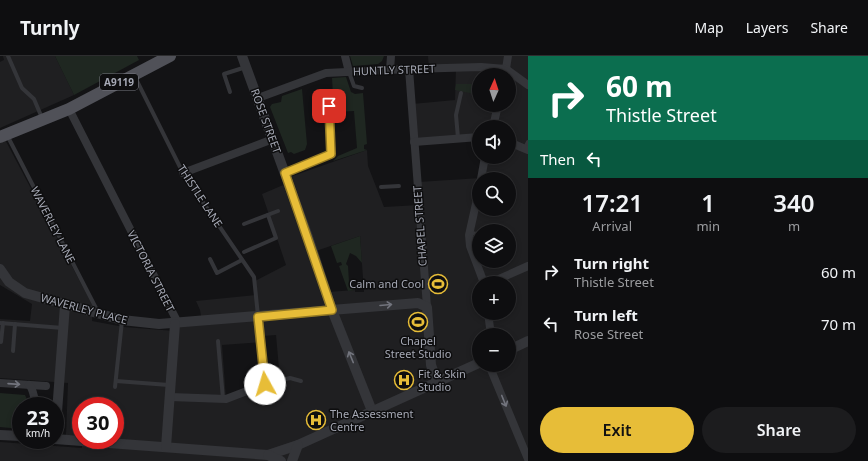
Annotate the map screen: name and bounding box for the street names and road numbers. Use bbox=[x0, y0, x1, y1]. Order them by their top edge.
street label: HUNTLY STREET bbox=[352, 61, 435, 78]
road number: A9119 bbox=[100, 74, 138, 90]
street label: ROSE STREET bbox=[248, 86, 285, 155]
street label: THISTLE LANE bbox=[174, 161, 226, 230]
street label: WAVERLEY LANE bbox=[28, 184, 79, 266]
street label: CHAPEL STREET bbox=[409, 185, 430, 267]
street label: VICTORIA STREET bbox=[124, 227, 178, 314]
street label: WAVERLEY PLACE bbox=[39, 290, 129, 327]

